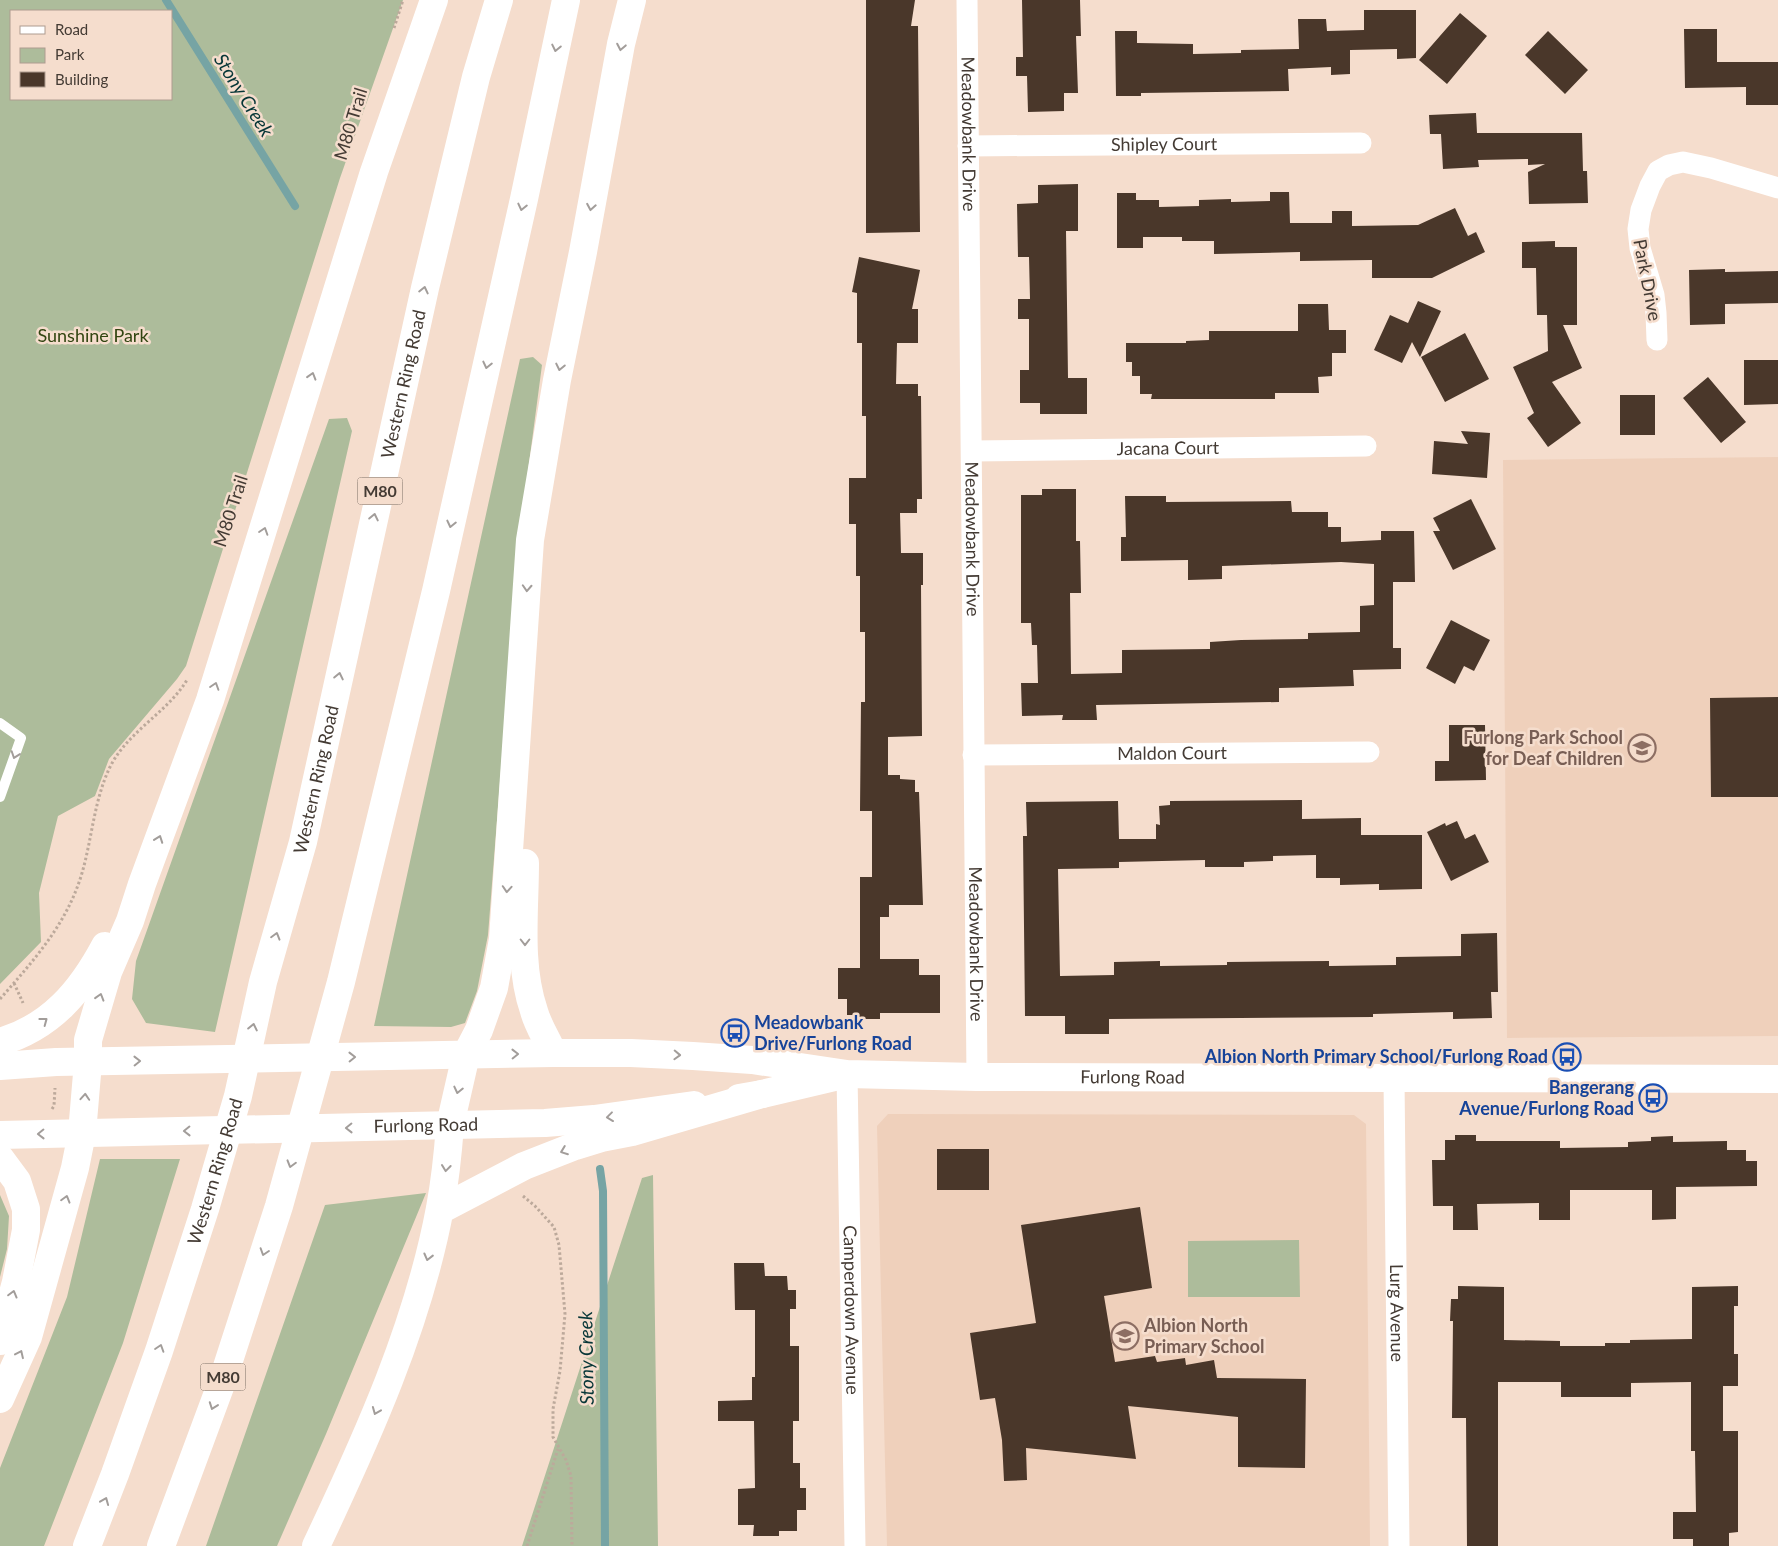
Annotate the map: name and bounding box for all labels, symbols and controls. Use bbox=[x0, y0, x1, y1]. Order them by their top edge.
legend bbox=[10, 10, 172, 100]
text: Road bbox=[55, 20, 88, 38]
one-way arrow bbox=[551, 43, 562, 52]
one-way arrow bbox=[616, 43, 627, 52]
text: Park bbox=[55, 45, 85, 63]
water label: Stony Creek bbox=[210, 49, 280, 141]
street label: Meadowbank Drive bbox=[958, 56, 981, 212]
text: Building bbox=[55, 70, 108, 88]
street label: M80 Trail bbox=[329, 85, 371, 162]
street label: Shipley Court bbox=[1111, 132, 1218, 155]
one-way arrow bbox=[517, 202, 528, 211]
one-way arrow bbox=[587, 203, 597, 212]
street label: Park Drive bbox=[1629, 237, 1667, 322]
one-way arrow bbox=[418, 285, 429, 294]
street label: Western Ring Road bbox=[376, 308, 430, 460]
park label: Sunshine Park bbox=[37, 324, 149, 346]
one-way arrow bbox=[482, 361, 493, 370]
one-way arrow bbox=[555, 362, 565, 371]
one-way arrow bbox=[306, 372, 316, 381]
street label: Jacana Court bbox=[1117, 436, 1220, 459]
street label: Meadowbank Drive bbox=[961, 461, 985, 617]
street label: M80 Trail bbox=[208, 472, 252, 549]
road number: M80 bbox=[358, 478, 402, 504]
one-way arrow bbox=[368, 512, 379, 521]
one-way arrow bbox=[446, 519, 457, 528]
one-way arrow bbox=[258, 528, 268, 536]
one-way arrow bbox=[522, 584, 533, 592]
one-way arrow bbox=[333, 671, 344, 680]
one-way arrow bbox=[209, 683, 219, 691]
street label: Western Ring Road bbox=[288, 703, 343, 856]
place label: Furlong Park School for Deaf Children bbox=[1463, 726, 1623, 769]
school or university icon: Furlong Park School for Deaf Children bbox=[1627, 733, 1657, 763]
street label: Maldon Court bbox=[1117, 741, 1227, 764]
one-way arrow bbox=[10, 751, 20, 759]
one-way arrow bbox=[153, 835, 163, 844]
street label: Meadowbank Drive bbox=[965, 866, 988, 1022]
one-way arrow bbox=[501, 886, 512, 894]
one-way arrow bbox=[271, 932, 281, 940]
one-way arrow bbox=[520, 939, 530, 947]
one-way arrow bbox=[95, 993, 105, 1002]
place label: Meadowbank Drive/Furlong Road bbox=[754, 1011, 912, 1054]
one-way arrow bbox=[38, 1018, 48, 1027]
bus stop icon: Meadowbank Drive/Furlong Road bbox=[720, 1018, 750, 1048]
one-way arrow bbox=[248, 1023, 258, 1031]
bus stop icon: Albion North Primary School/Furlong Road bbox=[1552, 1042, 1582, 1072]
place label: Albion North Primary School/Furlong Road bbox=[1204, 1045, 1548, 1067]
one-way arrow bbox=[512, 1049, 519, 1059]
one-way arrow bbox=[674, 1050, 682, 1060]
one-way arrow bbox=[348, 1052, 356, 1062]
one-way arrow bbox=[133, 1056, 141, 1066]
street label: Furlong Road bbox=[1080, 1065, 1185, 1088]
place label: Bangerang Avenue/Furlong Road bbox=[1458, 1076, 1634, 1119]
bus stop icon: Bangerang Avenue/Furlong Road bbox=[1638, 1083, 1668, 1113]
one-way arrow bbox=[453, 1086, 464, 1095]
one-way arrow bbox=[80, 1093, 91, 1101]
street label: Western Ring Road bbox=[182, 1096, 247, 1247]
one-way arrow bbox=[606, 1111, 614, 1121]
street label: Furlong Road bbox=[373, 1112, 478, 1137]
one-way arrow bbox=[345, 1122, 353, 1133]
one-way arrow bbox=[182, 1126, 190, 1136]
one-way arrow bbox=[37, 1129, 45, 1140]
one-way arrow bbox=[560, 1144, 569, 1155]
one-way arrow bbox=[286, 1160, 297, 1169]
one-way arrow bbox=[441, 1164, 452, 1172]
one-way arrow bbox=[61, 1195, 71, 1203]
street label: Camperdown Avenue bbox=[840, 1225, 864, 1395]
one-way arrow bbox=[260, 1247, 270, 1256]
one-way arrow bbox=[423, 1252, 434, 1261]
street label: Lurg Avenue bbox=[1386, 1264, 1409, 1362]
one-way arrow bbox=[7, 1290, 18, 1298]
water label: Stony Creek bbox=[573, 1310, 598, 1405]
place label: Albion North Primary School bbox=[1143, 1314, 1264, 1357]
school or university icon: Albion North Primary School bbox=[1110, 1321, 1140, 1351]
one-way arrow bbox=[154, 1344, 164, 1353]
one-way arrow bbox=[14, 1350, 25, 1359]
road number: M80 bbox=[200, 1364, 246, 1390]
one-way arrow bbox=[209, 1401, 219, 1410]
one-way arrow bbox=[372, 1406, 382, 1415]
one-way arrow bbox=[98, 1497, 109, 1506]

